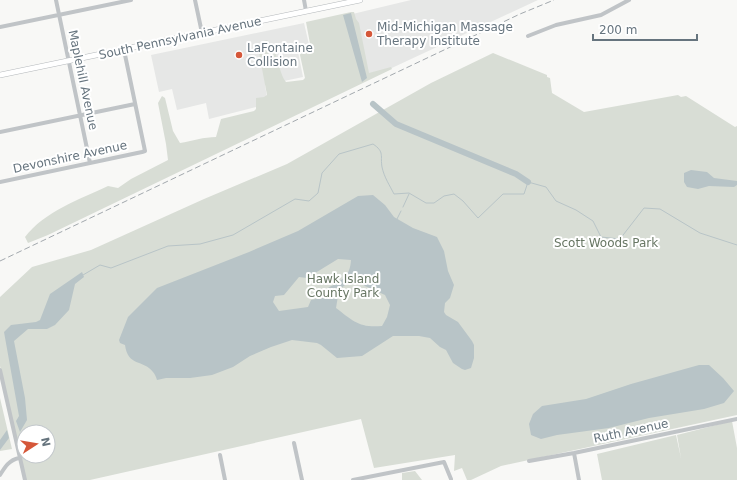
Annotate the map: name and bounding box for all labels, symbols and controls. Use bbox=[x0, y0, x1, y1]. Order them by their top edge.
street label: South Pennsylvania Avenue bbox=[97, 14, 263, 62]
scale bar bbox=[593, 16, 697, 42]
place label: Mid-Michigan Massage Therapy Institute bbox=[376, 20, 513, 48]
text: 200 m bbox=[599, 23, 637, 37]
street label: Maplehill Avenue bbox=[66, 29, 100, 131]
marker: Mid-Michigan Massage Therapy Institute bbox=[364, 29, 374, 39]
place label: LaFontaine Collision bbox=[247, 41, 313, 69]
marker: LaFontaine Collision bbox=[234, 50, 244, 60]
street label: Devonshire Avenue bbox=[12, 138, 128, 176]
park label: Scott Woods Park bbox=[554, 236, 658, 250]
park label: Hawk Island County Park bbox=[307, 272, 379, 300]
street label: Ruth Avenue bbox=[592, 416, 670, 446]
north arrow bbox=[16, 424, 56, 464]
text: N bbox=[38, 436, 53, 448]

